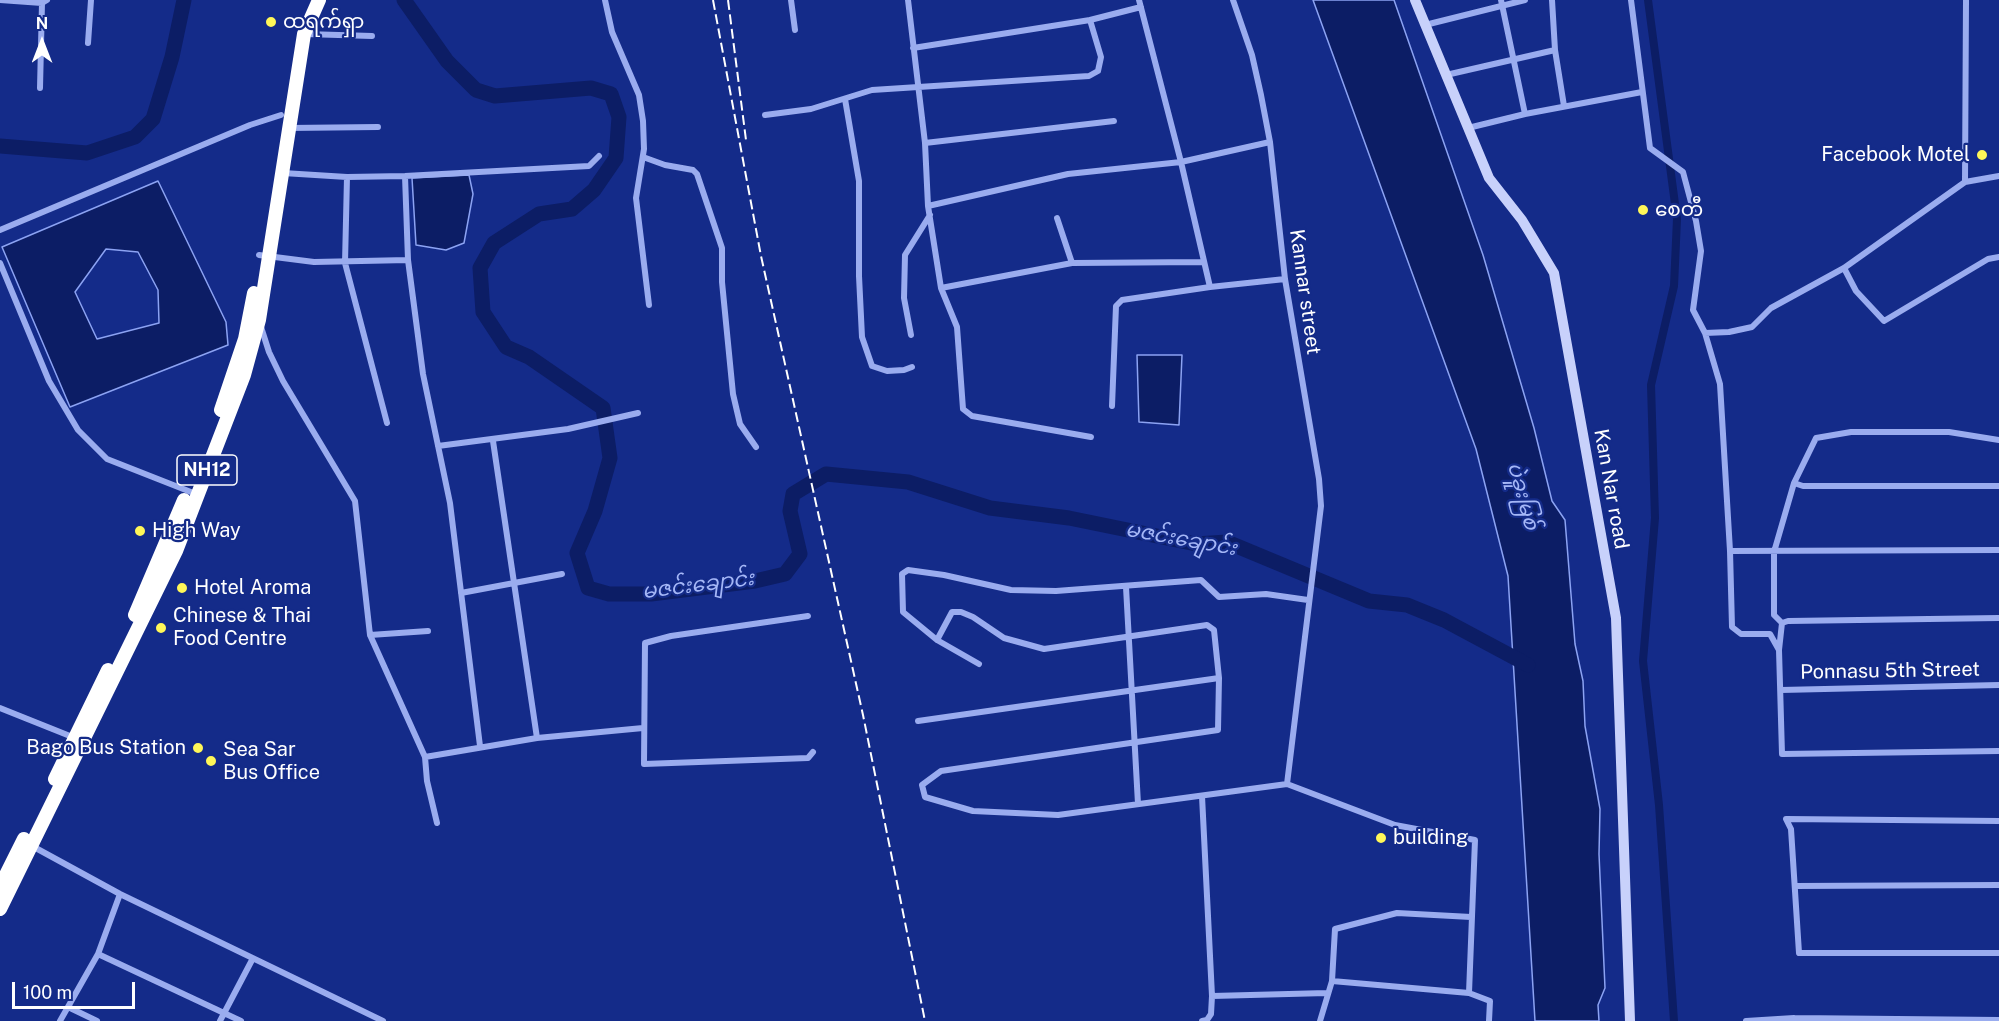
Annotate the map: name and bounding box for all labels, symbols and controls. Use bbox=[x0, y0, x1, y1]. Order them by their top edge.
place label: ထရက်ရှာ bbox=[283, 10, 364, 34]
north arrow bbox=[12, 12, 72, 72]
text: N bbox=[36, 14, 48, 33]
marker: ထရက်ရှာ bbox=[264, 15, 278, 29]
place label: Facebook Motel bbox=[1821, 143, 1970, 167]
marker: Facebook Motel bbox=[1975, 148, 1989, 162]
place label: စေတီ bbox=[1655, 198, 1703, 222]
marker: စေတီ bbox=[1636, 203, 1650, 217]
street label: Kannar street bbox=[1284, 228, 1326, 356]
street label: Kan Nar road bbox=[1589, 427, 1633, 551]
road number: NH12 bbox=[177, 455, 237, 485]
water label: ပဲခူးမြစ် bbox=[1502, 460, 1544, 532]
water label: မဇင်းချောင်း bbox=[1123, 517, 1239, 561]
place label: High Way bbox=[152, 519, 241, 543]
marker: High Way bbox=[133, 524, 147, 538]
water label: မဇင်းချောင်း bbox=[641, 566, 755, 604]
place label: Hotel Aroma bbox=[194, 576, 311, 600]
marker: Hotel Aroma bbox=[175, 581, 189, 595]
place label: Chinese & Thai Food Centre bbox=[173, 604, 311, 651]
marker: Chinese & Thai Food Centre bbox=[154, 621, 168, 635]
street label: Ponnasu 5th Street bbox=[1800, 657, 1980, 685]
place label: Bago Bus Station bbox=[26, 736, 186, 760]
place label: Sea Sar Bus Office bbox=[223, 738, 320, 785]
marker: Bago Bus Station bbox=[191, 741, 205, 755]
marker: Sea Sar Bus Office bbox=[204, 754, 218, 768]
place label: building bbox=[1393, 826, 1468, 850]
marker: building bbox=[1374, 831, 1388, 845]
scale bar bbox=[15, 970, 138, 1008]
text: 100 m bbox=[23, 982, 72, 1003]

